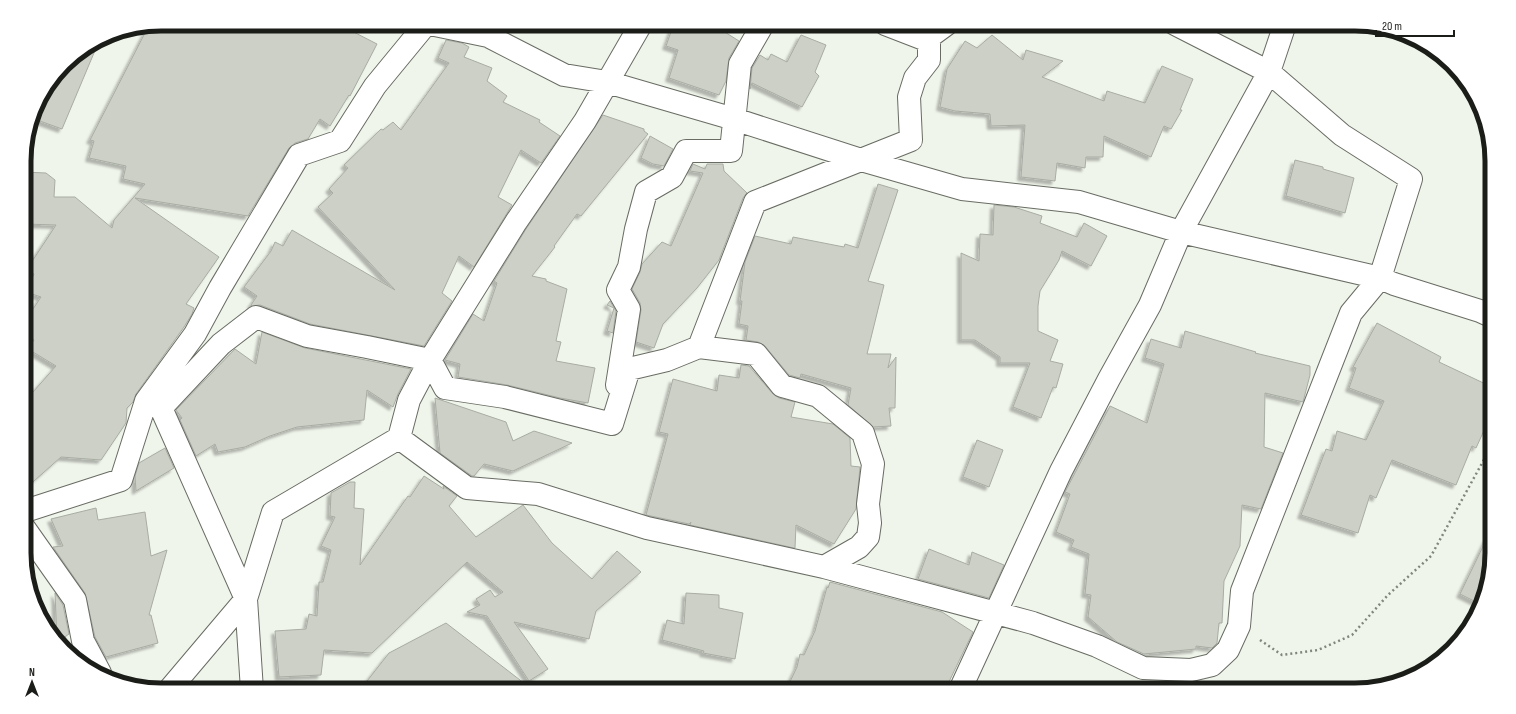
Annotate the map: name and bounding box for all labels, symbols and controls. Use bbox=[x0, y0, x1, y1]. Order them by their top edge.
scale bar bbox=[1376, 12, 1454, 38]
text: 20 m bbox=[1382, 19, 1402, 34]
north arrow bbox=[12, 662, 52, 702]
text: N bbox=[29, 666, 35, 679]

